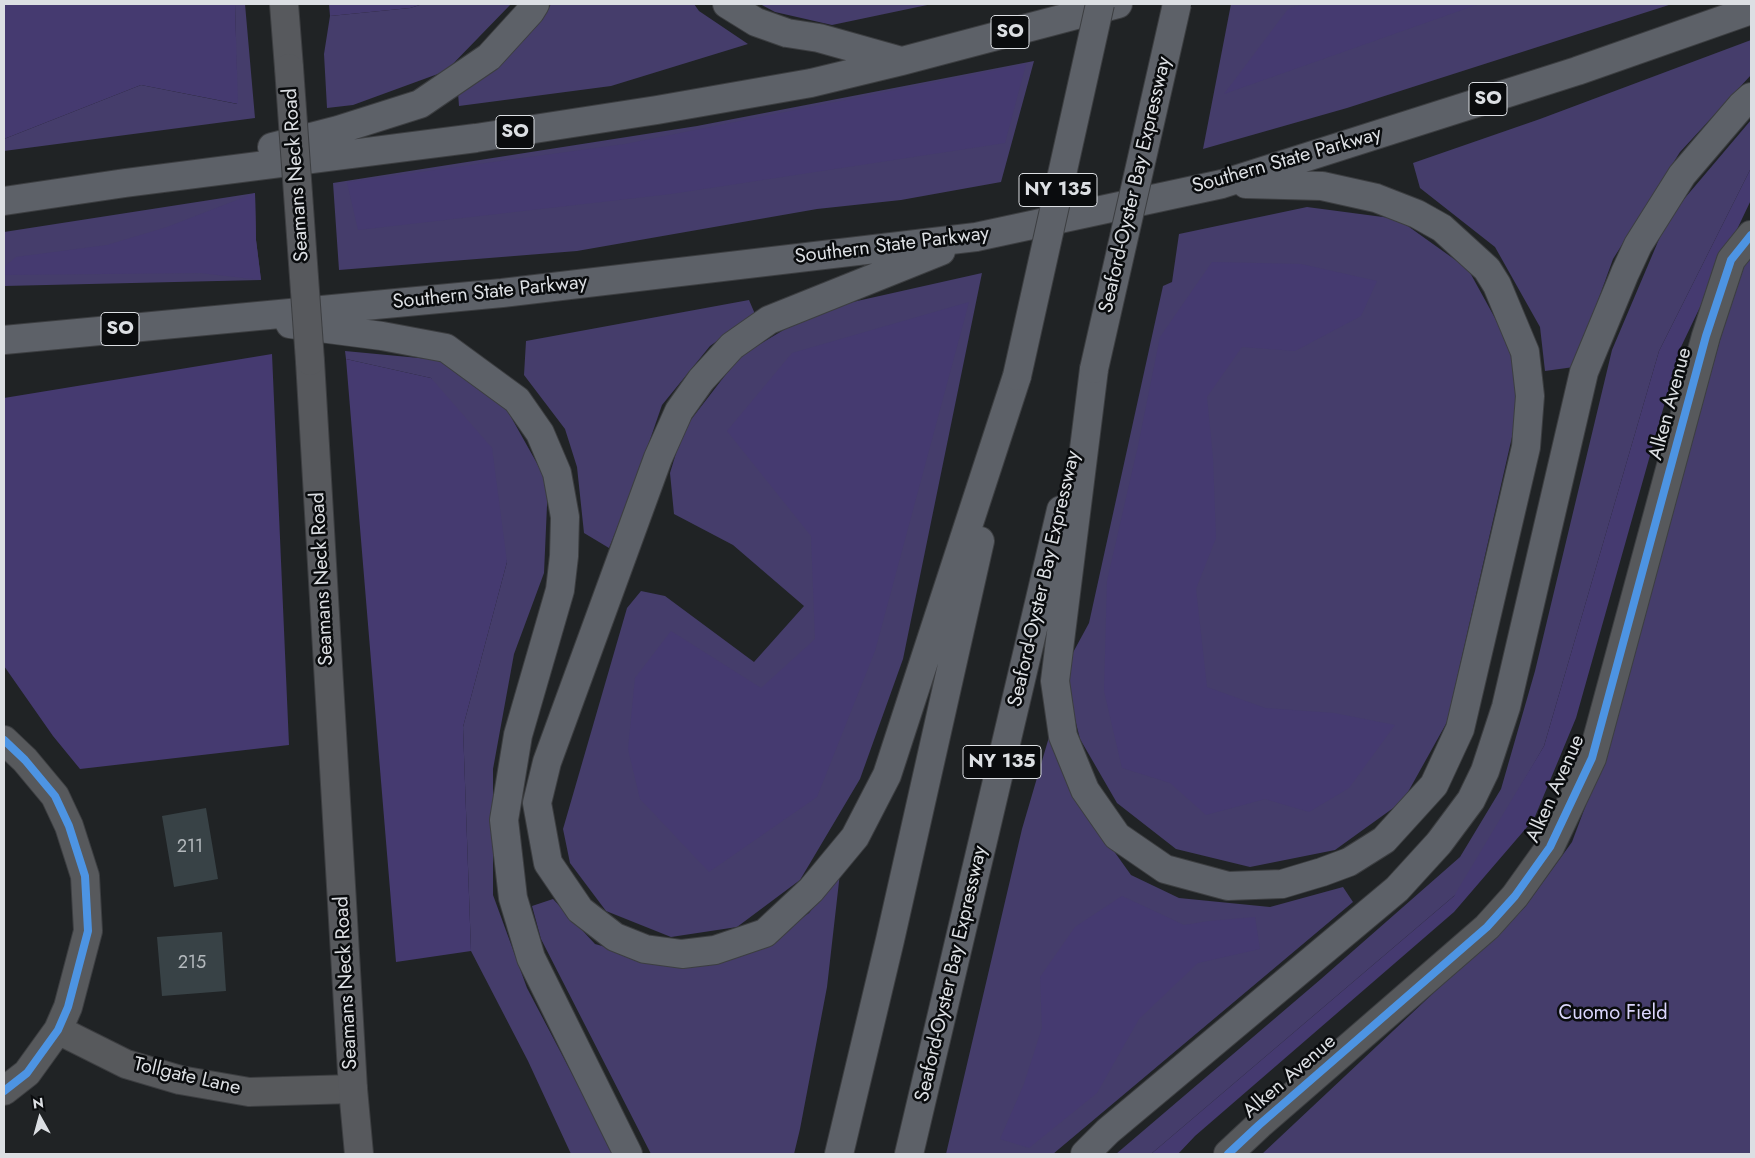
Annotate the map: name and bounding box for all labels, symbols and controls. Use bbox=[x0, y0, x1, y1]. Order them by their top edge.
road number: SO bbox=[991, 16, 1029, 48]
street label: Seaford-Oyster Bay Expressway bbox=[1095, 55, 1177, 315]
road number: SO bbox=[1469, 82, 1507, 116]
street label: Seamans Neck Road bbox=[279, 87, 315, 263]
road number: SO bbox=[496, 115, 534, 148]
street label: Southern State Parkway bbox=[1190, 122, 1384, 200]
road number: NY 135 bbox=[1019, 174, 1097, 206]
street label: Southern State Parkway bbox=[793, 222, 991, 270]
street label: Southern State Parkway bbox=[391, 271, 589, 315]
road number: SO bbox=[101, 312, 139, 346]
street label: Alken Avenue bbox=[1644, 345, 1698, 463]
street label: Seaford-Oyster Bay Expressway bbox=[1004, 449, 1086, 709]
street label: Seamans Neck Road bbox=[306, 492, 340, 666]
street label: Alken Avenue bbox=[1522, 731, 1590, 847]
road number: NY 135 bbox=[963, 746, 1041, 779]
house number: 211 bbox=[177, 837, 203, 859]
street label: Seaford-Oyster Bay Expressway bbox=[911, 844, 993, 1104]
street label: Seamans Neck Road bbox=[330, 896, 364, 1070]
house number: 215 bbox=[178, 953, 206, 975]
park label: Cuomo Field bbox=[1558, 1002, 1668, 1026]
street label: Alken Avenue bbox=[1239, 1030, 1341, 1124]
street label: Tollgate Lane bbox=[131, 1053, 243, 1101]
north arrow bbox=[15, 1093, 65, 1143]
text: N bbox=[31, 1093, 45, 1114]

